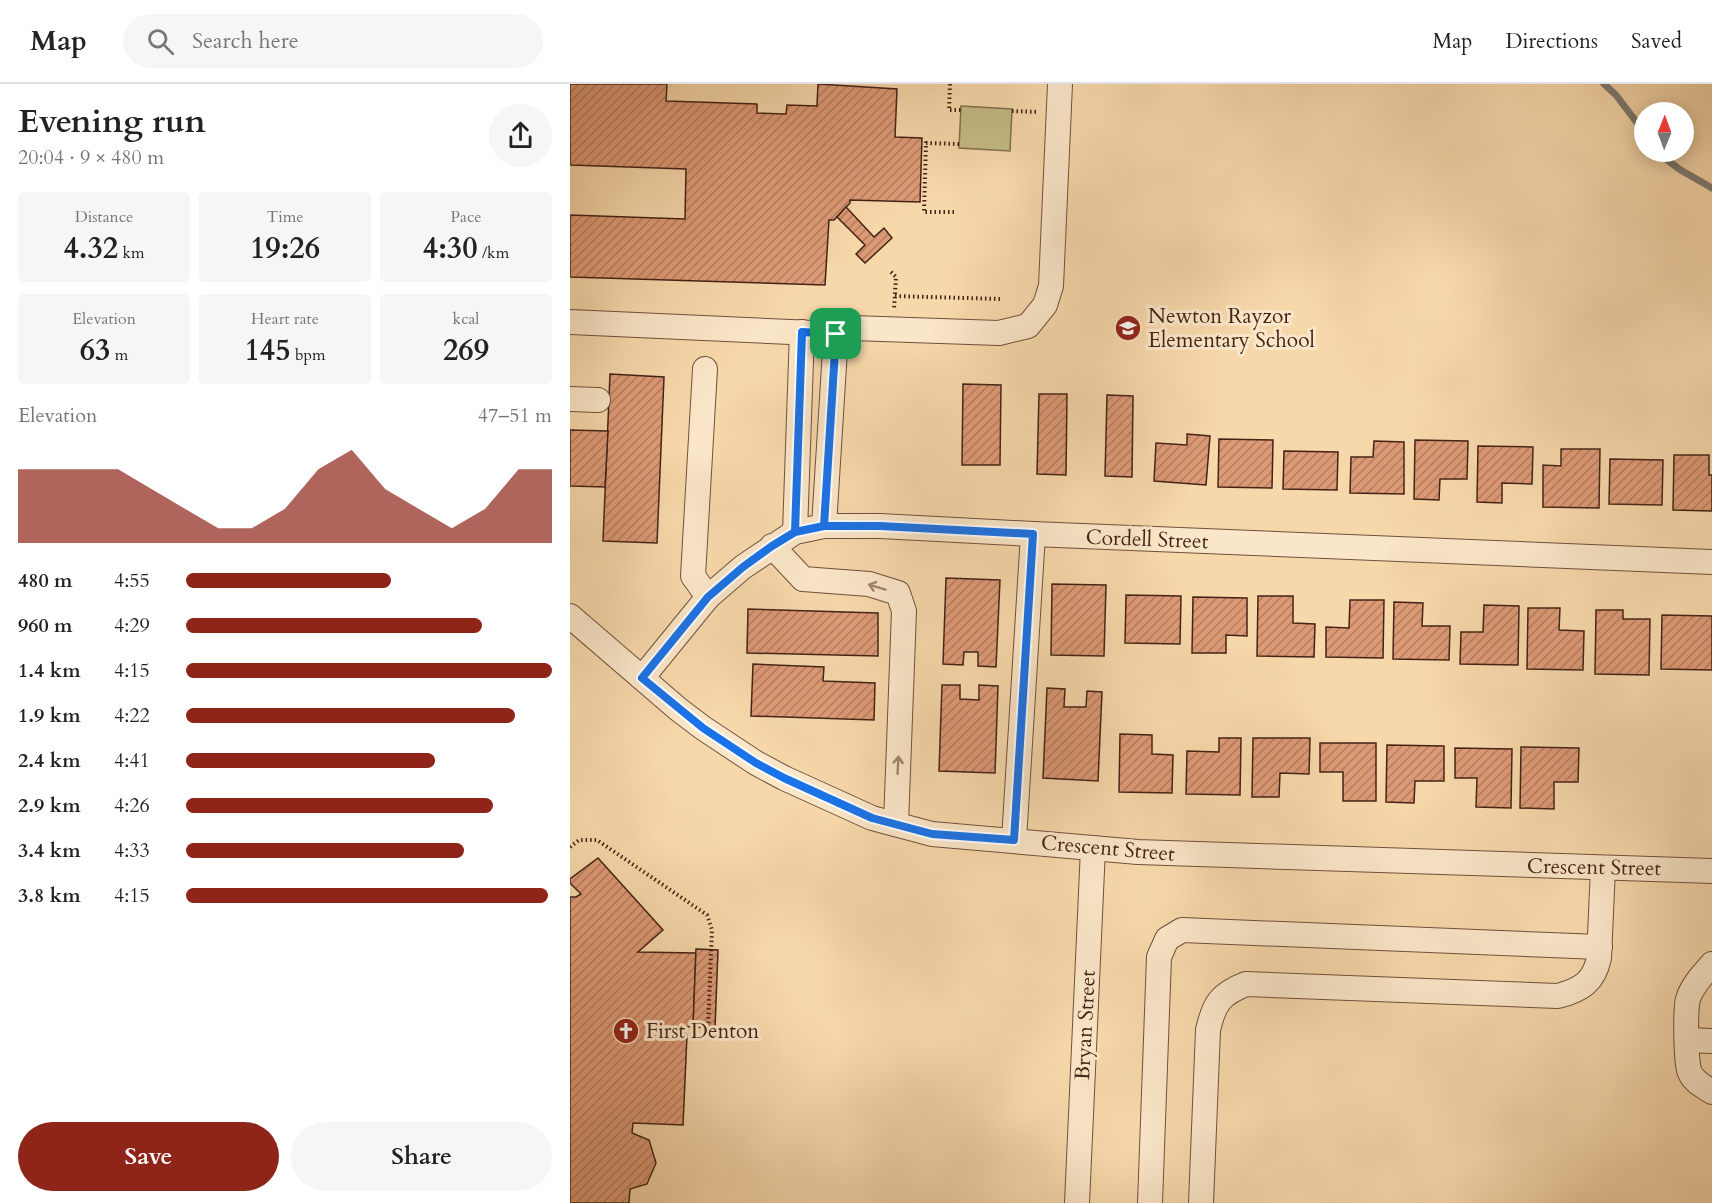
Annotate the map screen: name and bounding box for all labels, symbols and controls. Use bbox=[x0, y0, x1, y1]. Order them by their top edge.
search box bbox=[123, 14, 543, 68]
text: Map bbox=[30, 22, 87, 60]
icon: search bbox=[144, 25, 177, 58]
text: Search here bbox=[192, 26, 299, 56]
text: Map bbox=[1432, 27, 1472, 56]
text: Directions bbox=[1505, 27, 1598, 56]
text: Saved bbox=[1631, 27, 1682, 56]
text: Evening run bbox=[18, 99, 206, 144]
north arrow bbox=[1634, 102, 1694, 162]
map controls bbox=[1634, 102, 1694, 162]
button: share bbox=[489, 104, 552, 167]
text: 20:04 · 9 × 480 m bbox=[18, 144, 164, 171]
text: Distance bbox=[75, 206, 133, 228]
text: Time bbox=[266, 206, 304, 228]
text: Pace bbox=[451, 206, 481, 228]
text: 4.32 bbox=[63, 228, 118, 269]
text: 19:26 bbox=[250, 228, 320, 269]
text: 4:30 bbox=[423, 228, 478, 269]
text: km bbox=[118, 242, 145, 264]
text: /km bbox=[478, 242, 509, 264]
place label: Newton Rayzor Elementary School bbox=[1148, 302, 1315, 355]
text: Elevation bbox=[72, 308, 136, 330]
text: Heart rate bbox=[251, 308, 319, 330]
text: kcal bbox=[453, 308, 479, 330]
pin bbox=[810, 308, 861, 359]
school or university icon: Newton Rayzor Elementary School bbox=[1113, 313, 1143, 343]
icon: arrive bbox=[819, 317, 852, 350]
text: 63 bbox=[80, 330, 110, 371]
text: 145 bbox=[244, 330, 291, 371]
text: 269 bbox=[443, 330, 489, 371]
text: m bbox=[110, 344, 128, 366]
text: bpm bbox=[291, 344, 326, 366]
text: Elevation bbox=[18, 402, 97, 429]
text: 47–51 m bbox=[478, 402, 552, 429]
street label: Cordell Street bbox=[1085, 523, 1209, 556]
text: 480 m bbox=[18, 567, 73, 594]
text: 4:55 bbox=[114, 567, 150, 594]
one-way arrow bbox=[868, 581, 887, 592]
text: 960 m bbox=[18, 612, 73, 639]
text: 4:29 bbox=[114, 612, 150, 639]
text: 1.4 km bbox=[18, 657, 81, 684]
text: 4:15 bbox=[114, 657, 150, 684]
text: 1.9 km bbox=[18, 702, 81, 729]
text: 4:22 bbox=[114, 702, 150, 729]
text: 2.4 km bbox=[18, 747, 81, 774]
text: 4:41 bbox=[114, 747, 150, 774]
one-way arrow bbox=[893, 756, 904, 776]
text: 2.9 km bbox=[18, 792, 81, 819]
text: 4:26 bbox=[114, 792, 150, 819]
street label: Crescent Street bbox=[1040, 828, 1176, 869]
text: 3.4 km bbox=[18, 837, 81, 864]
text: 4:33 bbox=[114, 837, 150, 864]
street label: Crescent Street bbox=[1527, 852, 1662, 883]
text: 3.8 km bbox=[18, 882, 81, 909]
text: 4:15 bbox=[114, 882, 150, 909]
street label: Bryan Street bbox=[1068, 969, 1103, 1081]
church icon: First Denton bbox=[611, 1016, 641, 1046]
place label: First Denton bbox=[646, 1017, 759, 1046]
button: Save bbox=[18, 1122, 279, 1191]
button: Share bbox=[291, 1122, 552, 1191]

